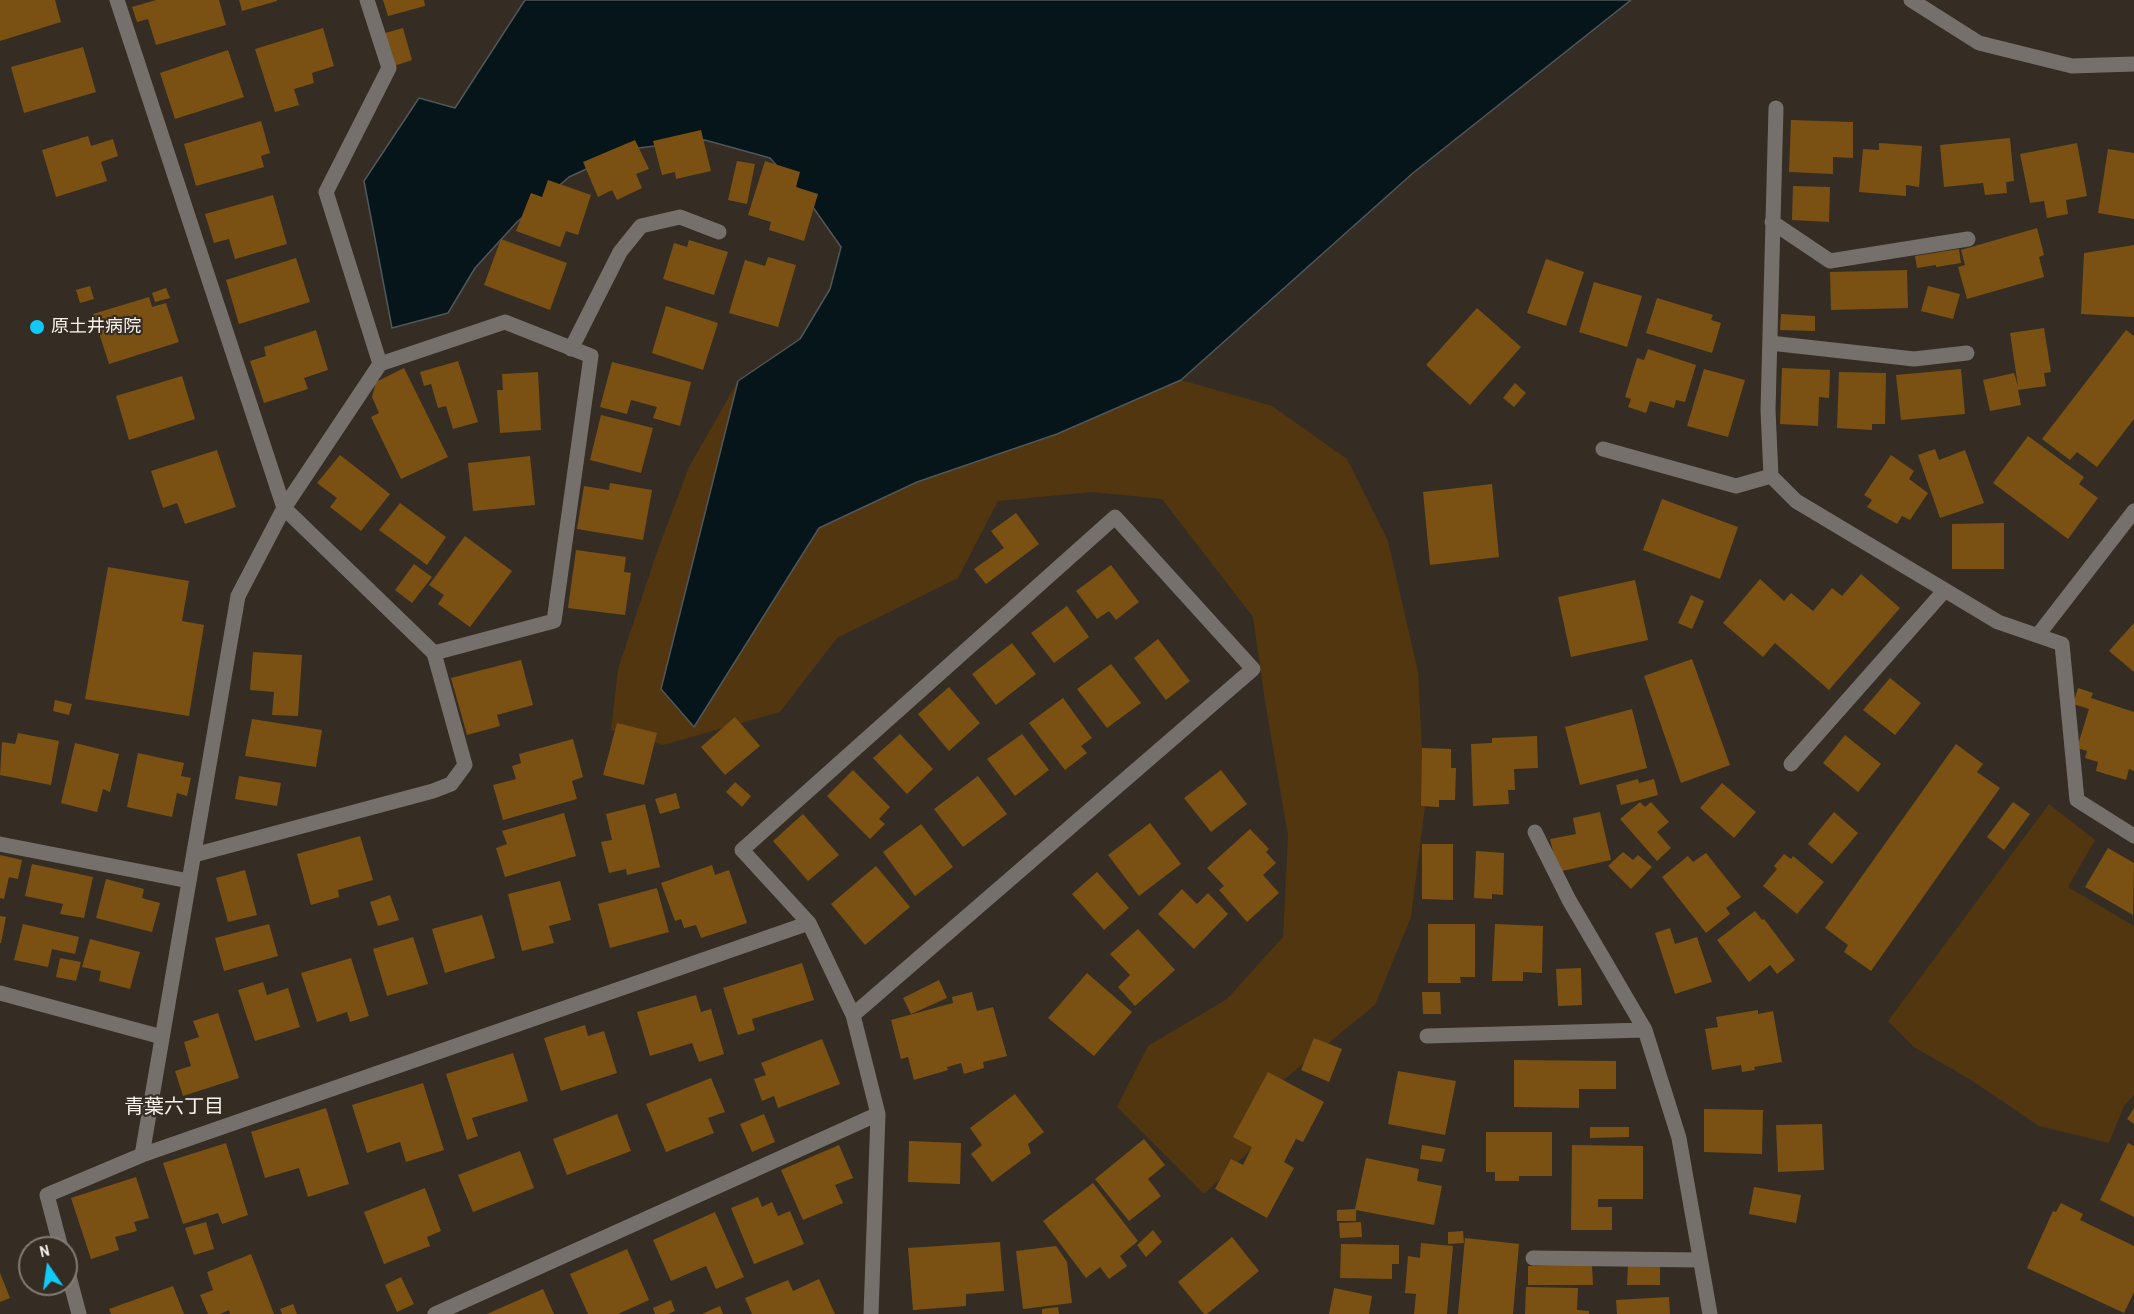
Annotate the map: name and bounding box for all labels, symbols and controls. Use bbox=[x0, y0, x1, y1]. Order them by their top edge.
place label: 原土井病院 bbox=[51, 316, 141, 338]
marker: 原土井病院 bbox=[28, 318, 46, 336]
district label: 青葉六丁目 bbox=[124, 1096, 224, 1120]
north arrow bbox=[18, 1236, 78, 1296]
text: N bbox=[37, 1239, 51, 1262]

